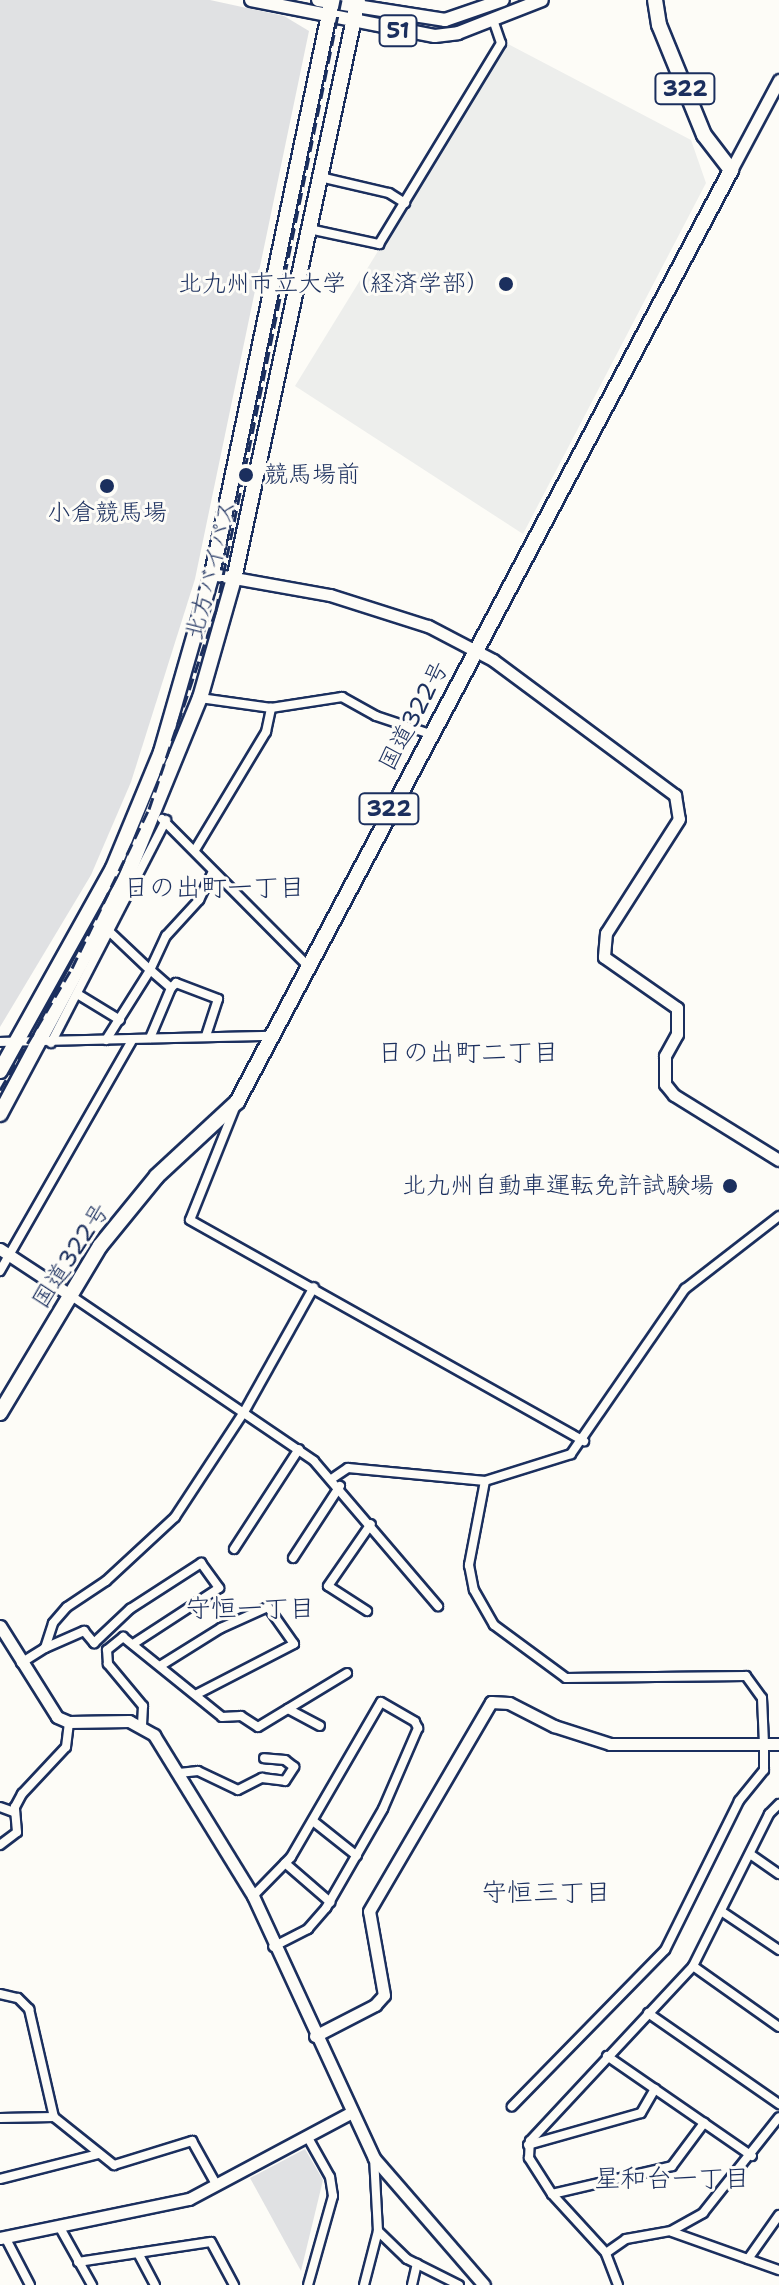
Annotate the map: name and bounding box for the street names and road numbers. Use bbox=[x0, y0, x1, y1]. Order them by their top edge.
road number: 51 bbox=[378, 13, 418, 49]
road number: 322 bbox=[653, 71, 717, 107]
street label: 北方バイパス bbox=[180, 497, 242, 643]
street label: 国道322号 bbox=[373, 656, 455, 776]
road number: 322 bbox=[357, 791, 421, 827]
street label: 国道322号 bbox=[26, 1198, 116, 1314]

